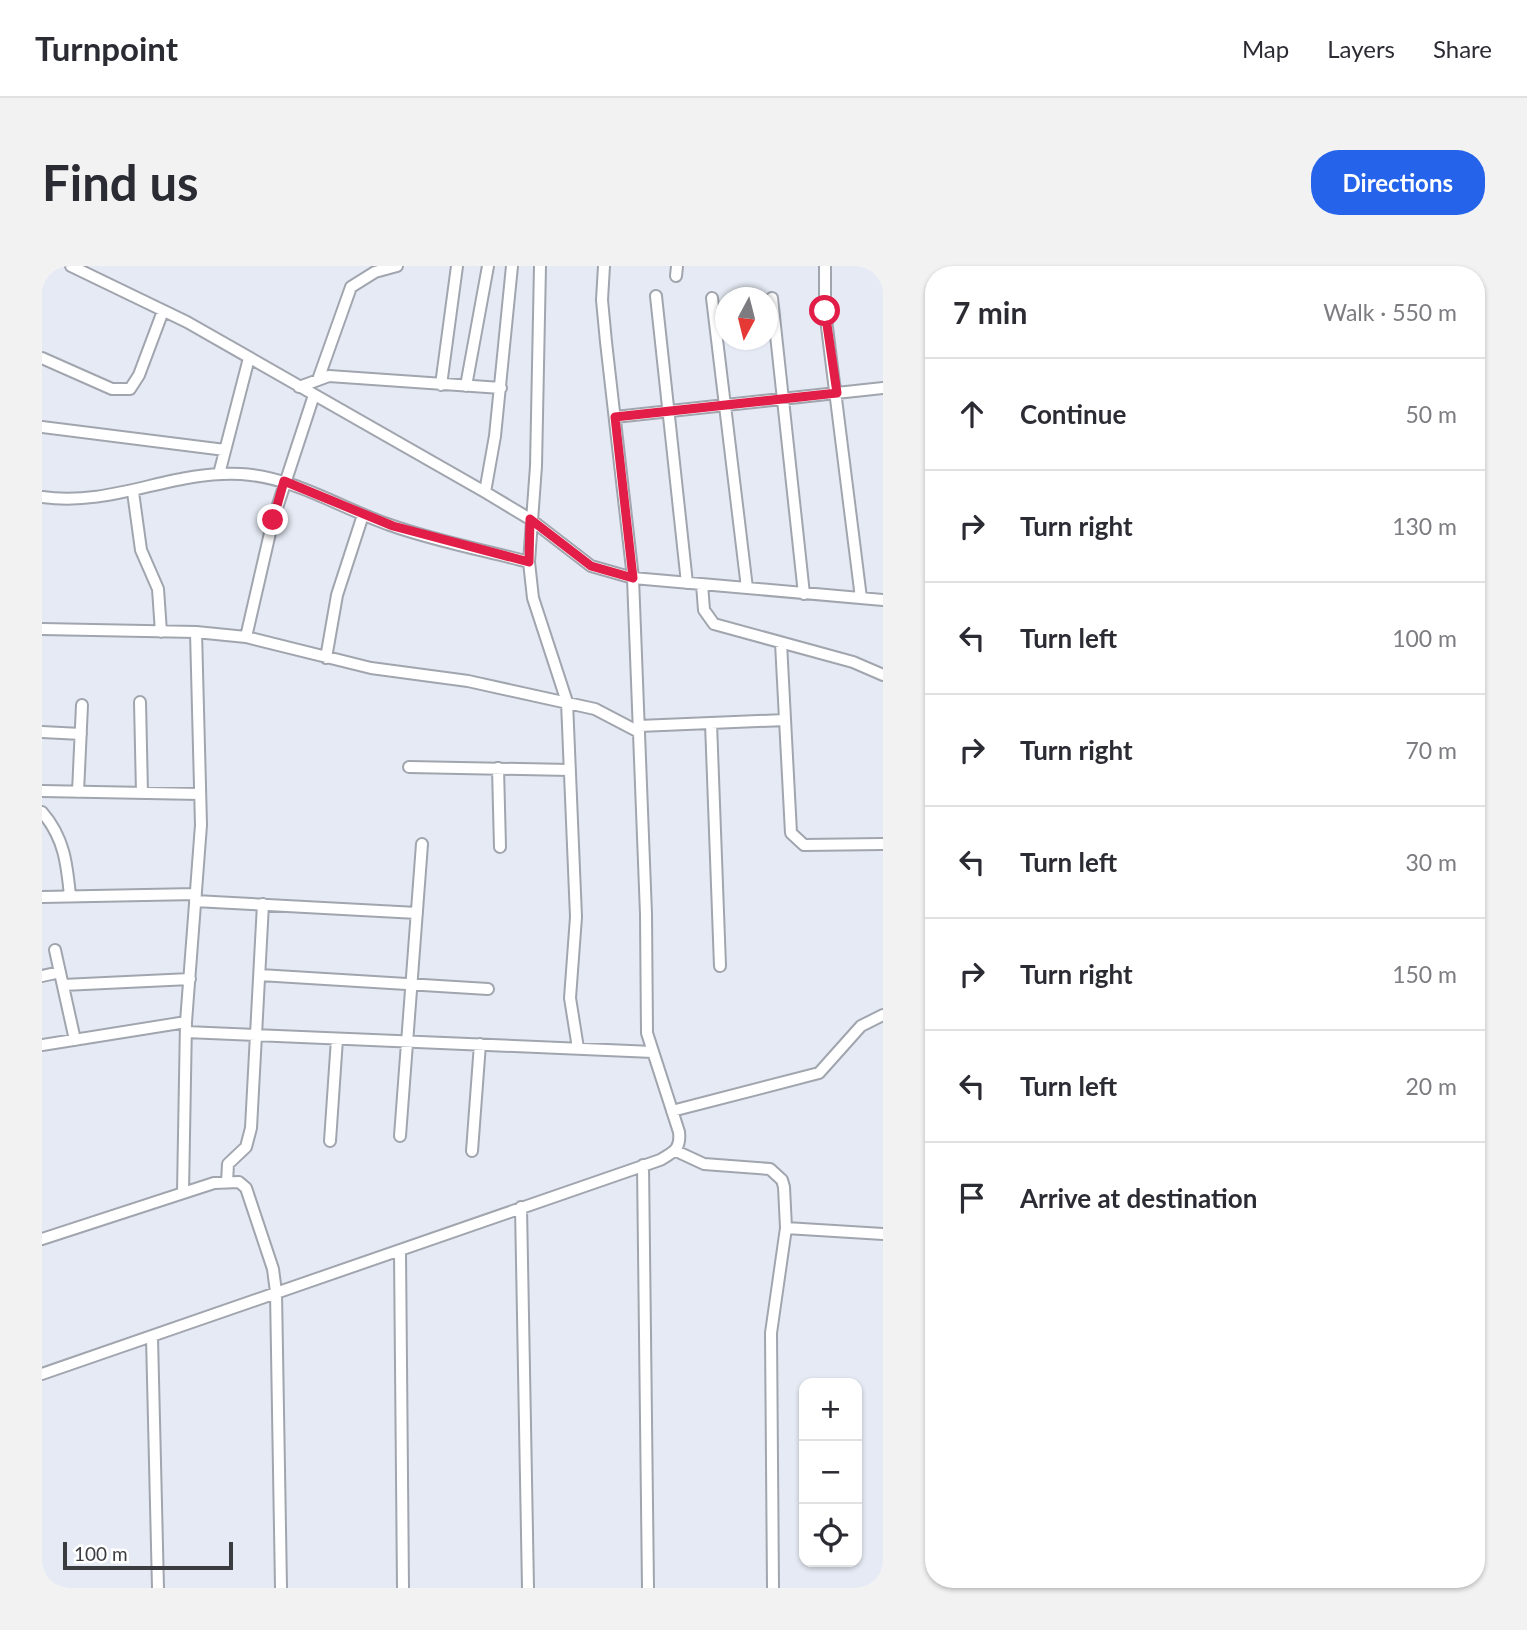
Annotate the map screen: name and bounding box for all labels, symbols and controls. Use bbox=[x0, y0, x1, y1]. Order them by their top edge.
text: Turnpoint bbox=[35, 28, 178, 68]
text: Map bbox=[1242, 34, 1289, 63]
text: Layers bbox=[1327, 34, 1395, 63]
text: Share bbox=[1433, 34, 1492, 63]
button: Directions bbox=[1311, 150, 1485, 215]
text: Find us bbox=[42, 153, 199, 211]
north arrow bbox=[715, 287, 778, 350]
text: 7 min bbox=[953, 294, 1027, 330]
route start bbox=[809, 295, 840, 326]
text: Walk · 550 m bbox=[1323, 298, 1457, 326]
icon: ahead bbox=[953, 395, 991, 433]
text: Continue bbox=[1020, 398, 1126, 430]
text: 50 m bbox=[1406, 400, 1457, 428]
route end bbox=[257, 504, 288, 535]
icon: right bbox=[953, 507, 991, 545]
text: Turn right bbox=[1020, 510, 1133, 542]
text: 130 m bbox=[1392, 512, 1457, 540]
icon: left bbox=[953, 619, 991, 657]
text: Turn left bbox=[1020, 622, 1117, 654]
text: 100 m bbox=[1392, 624, 1457, 652]
icon: right bbox=[953, 731, 991, 769]
text: Turn right bbox=[1020, 734, 1133, 766]
text: 70 m bbox=[1406, 736, 1457, 764]
icon: left bbox=[953, 843, 991, 881]
text: Turn left bbox=[1020, 846, 1117, 878]
text: 30 m bbox=[1406, 848, 1457, 876]
icon: right bbox=[953, 955, 991, 993]
text: Turn right bbox=[1020, 958, 1133, 990]
text: 150 m bbox=[1392, 960, 1457, 988]
icon: left bbox=[953, 1067, 991, 1105]
text: Turn left bbox=[1020, 1070, 1117, 1102]
text: 20 m bbox=[1406, 1072, 1457, 1100]
icon: arrive bbox=[953, 1179, 991, 1217]
text: Arrive at destination bbox=[1020, 1182, 1257, 1214]
map controls bbox=[799, 1378, 862, 1567]
button: + bbox=[799, 1378, 862, 1441]
button: − bbox=[799, 1441, 862, 1504]
button: locate bbox=[799, 1504, 862, 1567]
scale bar bbox=[63, 1539, 233, 1571]
text: 100 m bbox=[74, 1542, 128, 1565]

